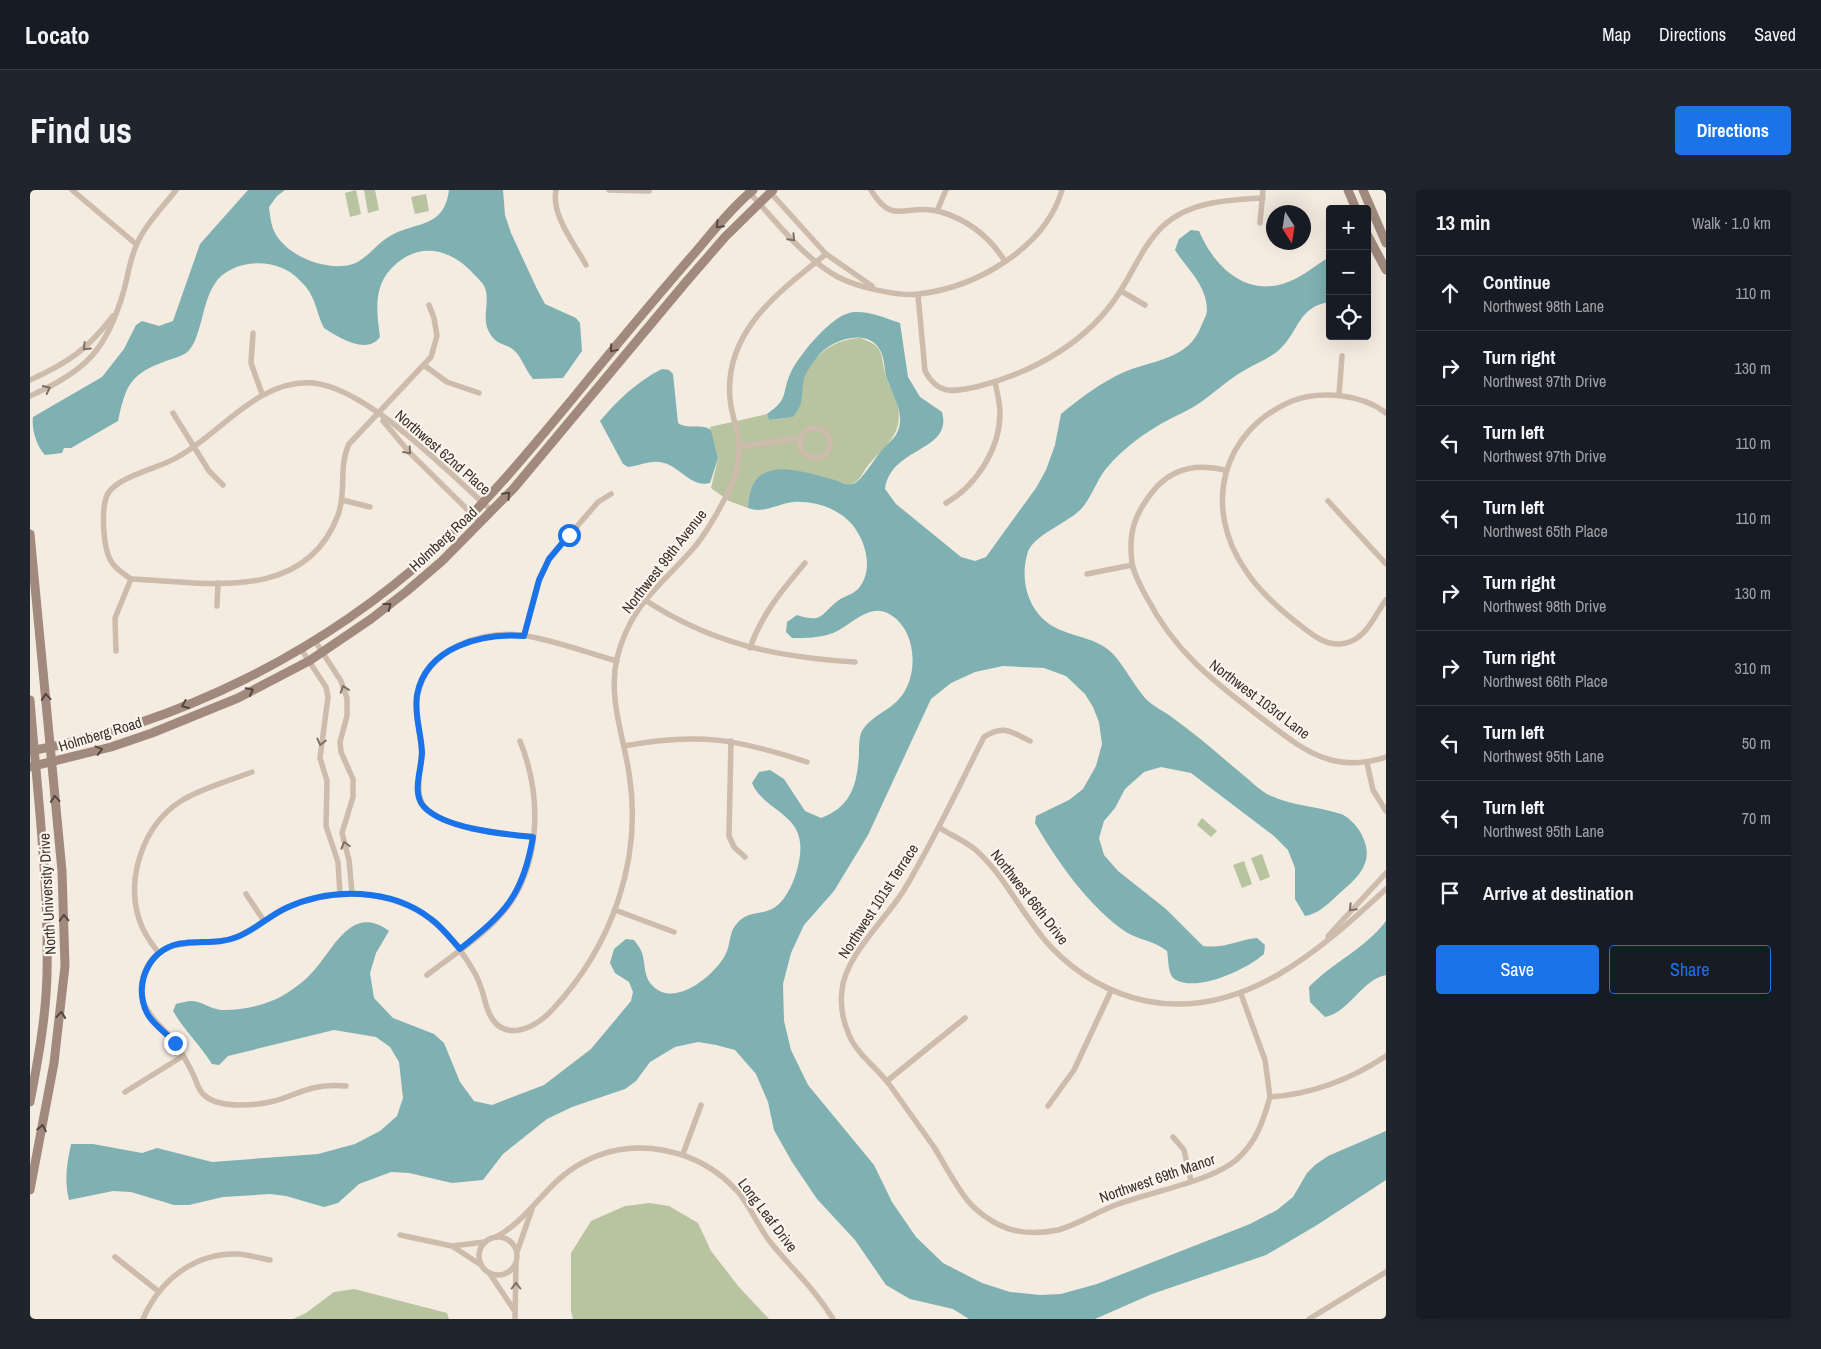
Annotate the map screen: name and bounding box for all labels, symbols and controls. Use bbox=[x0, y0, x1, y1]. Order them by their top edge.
text: Locato bbox=[25, 19, 90, 51]
text: Map bbox=[1602, 22, 1631, 47]
text: Directions bbox=[1659, 22, 1726, 47]
text: Saved bbox=[1754, 22, 1796, 47]
button: Directions bbox=[1675, 106, 1791, 155]
text: Find us bbox=[30, 107, 132, 154]
north arrow bbox=[1266, 205, 1311, 250]
map controls bbox=[1326, 205, 1371, 340]
button: + bbox=[1326, 205, 1371, 250]
text: 13 min bbox=[1436, 208, 1491, 237]
text: Walk · 1.0 km bbox=[1692, 212, 1771, 234]
one-way arrow bbox=[716, 220, 725, 229]
one-way arrow bbox=[786, 232, 795, 241]
button: − bbox=[1326, 250, 1371, 295]
text: Continue bbox=[1483, 269, 1551, 295]
icon: ahead bbox=[1436, 279, 1464, 307]
text: 110 m bbox=[1735, 282, 1771, 304]
button: locate bbox=[1326, 295, 1371, 340]
text: Northwest 98th Lane bbox=[1483, 295, 1604, 317]
one-way arrow bbox=[83, 341, 92, 350]
one-way arrow bbox=[610, 343, 619, 352]
text: Turn right bbox=[1483, 344, 1555, 370]
icon: right bbox=[1436, 354, 1464, 382]
text: 130 m bbox=[1735, 357, 1771, 379]
text: Northwest 97th Drive bbox=[1483, 370, 1606, 392]
one-way arrow bbox=[42, 384, 51, 395]
street label: Northwest 62nd Place bbox=[391, 405, 495, 499]
text: Turn left bbox=[1483, 419, 1544, 445]
icon: left bbox=[1436, 429, 1464, 457]
text: 110 m bbox=[1735, 432, 1771, 454]
one-way arrow bbox=[402, 445, 411, 454]
text: Northwest 97th Drive bbox=[1483, 445, 1606, 467]
one-way arrow bbox=[501, 492, 510, 501]
text: Turn left bbox=[1483, 494, 1544, 520]
street label: Holmberg Road bbox=[404, 502, 482, 576]
street label: Northwest 99th Avenue bbox=[617, 504, 711, 617]
icon: left bbox=[1436, 504, 1464, 532]
text: 110 m bbox=[1735, 507, 1771, 529]
text: Northwest 65th Place bbox=[1483, 520, 1608, 542]
route start bbox=[558, 524, 581, 547]
text: Turn right bbox=[1483, 569, 1555, 595]
icon: right bbox=[1436, 579, 1464, 607]
text: 130 m bbox=[1735, 582, 1771, 604]
text: Northwest 98th Drive bbox=[1483, 595, 1606, 617]
one-way arrow bbox=[382, 603, 391, 611]
text: Turn right bbox=[1483, 644, 1555, 670]
street label: Northwest 103rd Lane bbox=[1205, 654, 1315, 744]
icon: right bbox=[1436, 654, 1464, 682]
text: 310 m bbox=[1735, 657, 1771, 679]
text: Northwest 66th Place bbox=[1483, 670, 1608, 692]
one-way arrow bbox=[340, 685, 350, 694]
one-way arrow bbox=[245, 687, 254, 697]
one-way arrow bbox=[41, 693, 52, 701]
one-way arrow bbox=[181, 699, 190, 709]
street label: Holmberg Road bbox=[56, 711, 144, 757]
text: Turn left bbox=[1483, 719, 1544, 745]
icon: left bbox=[1436, 729, 1464, 757]
text: 50 m bbox=[1742, 732, 1771, 754]
one-way arrow bbox=[317, 738, 327, 746]
one-way arrow bbox=[95, 745, 104, 756]
text: Northwest 95th Lane bbox=[1483, 745, 1604, 767]
text: Turn left bbox=[1483, 794, 1544, 820]
one-way arrow bbox=[50, 795, 61, 803]
icon: left bbox=[1436, 804, 1464, 832]
text: 70 m bbox=[1742, 807, 1771, 829]
text: Northwest 95th Lane bbox=[1483, 820, 1604, 842]
street label: North University Drive bbox=[33, 833, 61, 955]
street label: Northwest 101st Terrace bbox=[833, 839, 923, 963]
one-way arrow bbox=[341, 841, 351, 850]
street label: Northwest 66th Drive bbox=[986, 845, 1074, 949]
icon: arrive bbox=[1436, 879, 1464, 907]
text: Arrive at destination bbox=[1483, 880, 1634, 906]
one-way arrow bbox=[1349, 902, 1358, 911]
one-way arrow bbox=[59, 914, 70, 922]
button: Save bbox=[1436, 945, 1599, 994]
button: Share bbox=[1609, 945, 1771, 994]
one-way arrow bbox=[55, 1010, 66, 1018]
route end bbox=[164, 1032, 187, 1055]
one-way arrow bbox=[36, 1123, 47, 1132]
street label: Northwest 69th Manor bbox=[1096, 1148, 1218, 1208]
street label: Long Leaf Drive bbox=[733, 1174, 803, 1256]
one-way arrow bbox=[511, 1282, 521, 1290]

